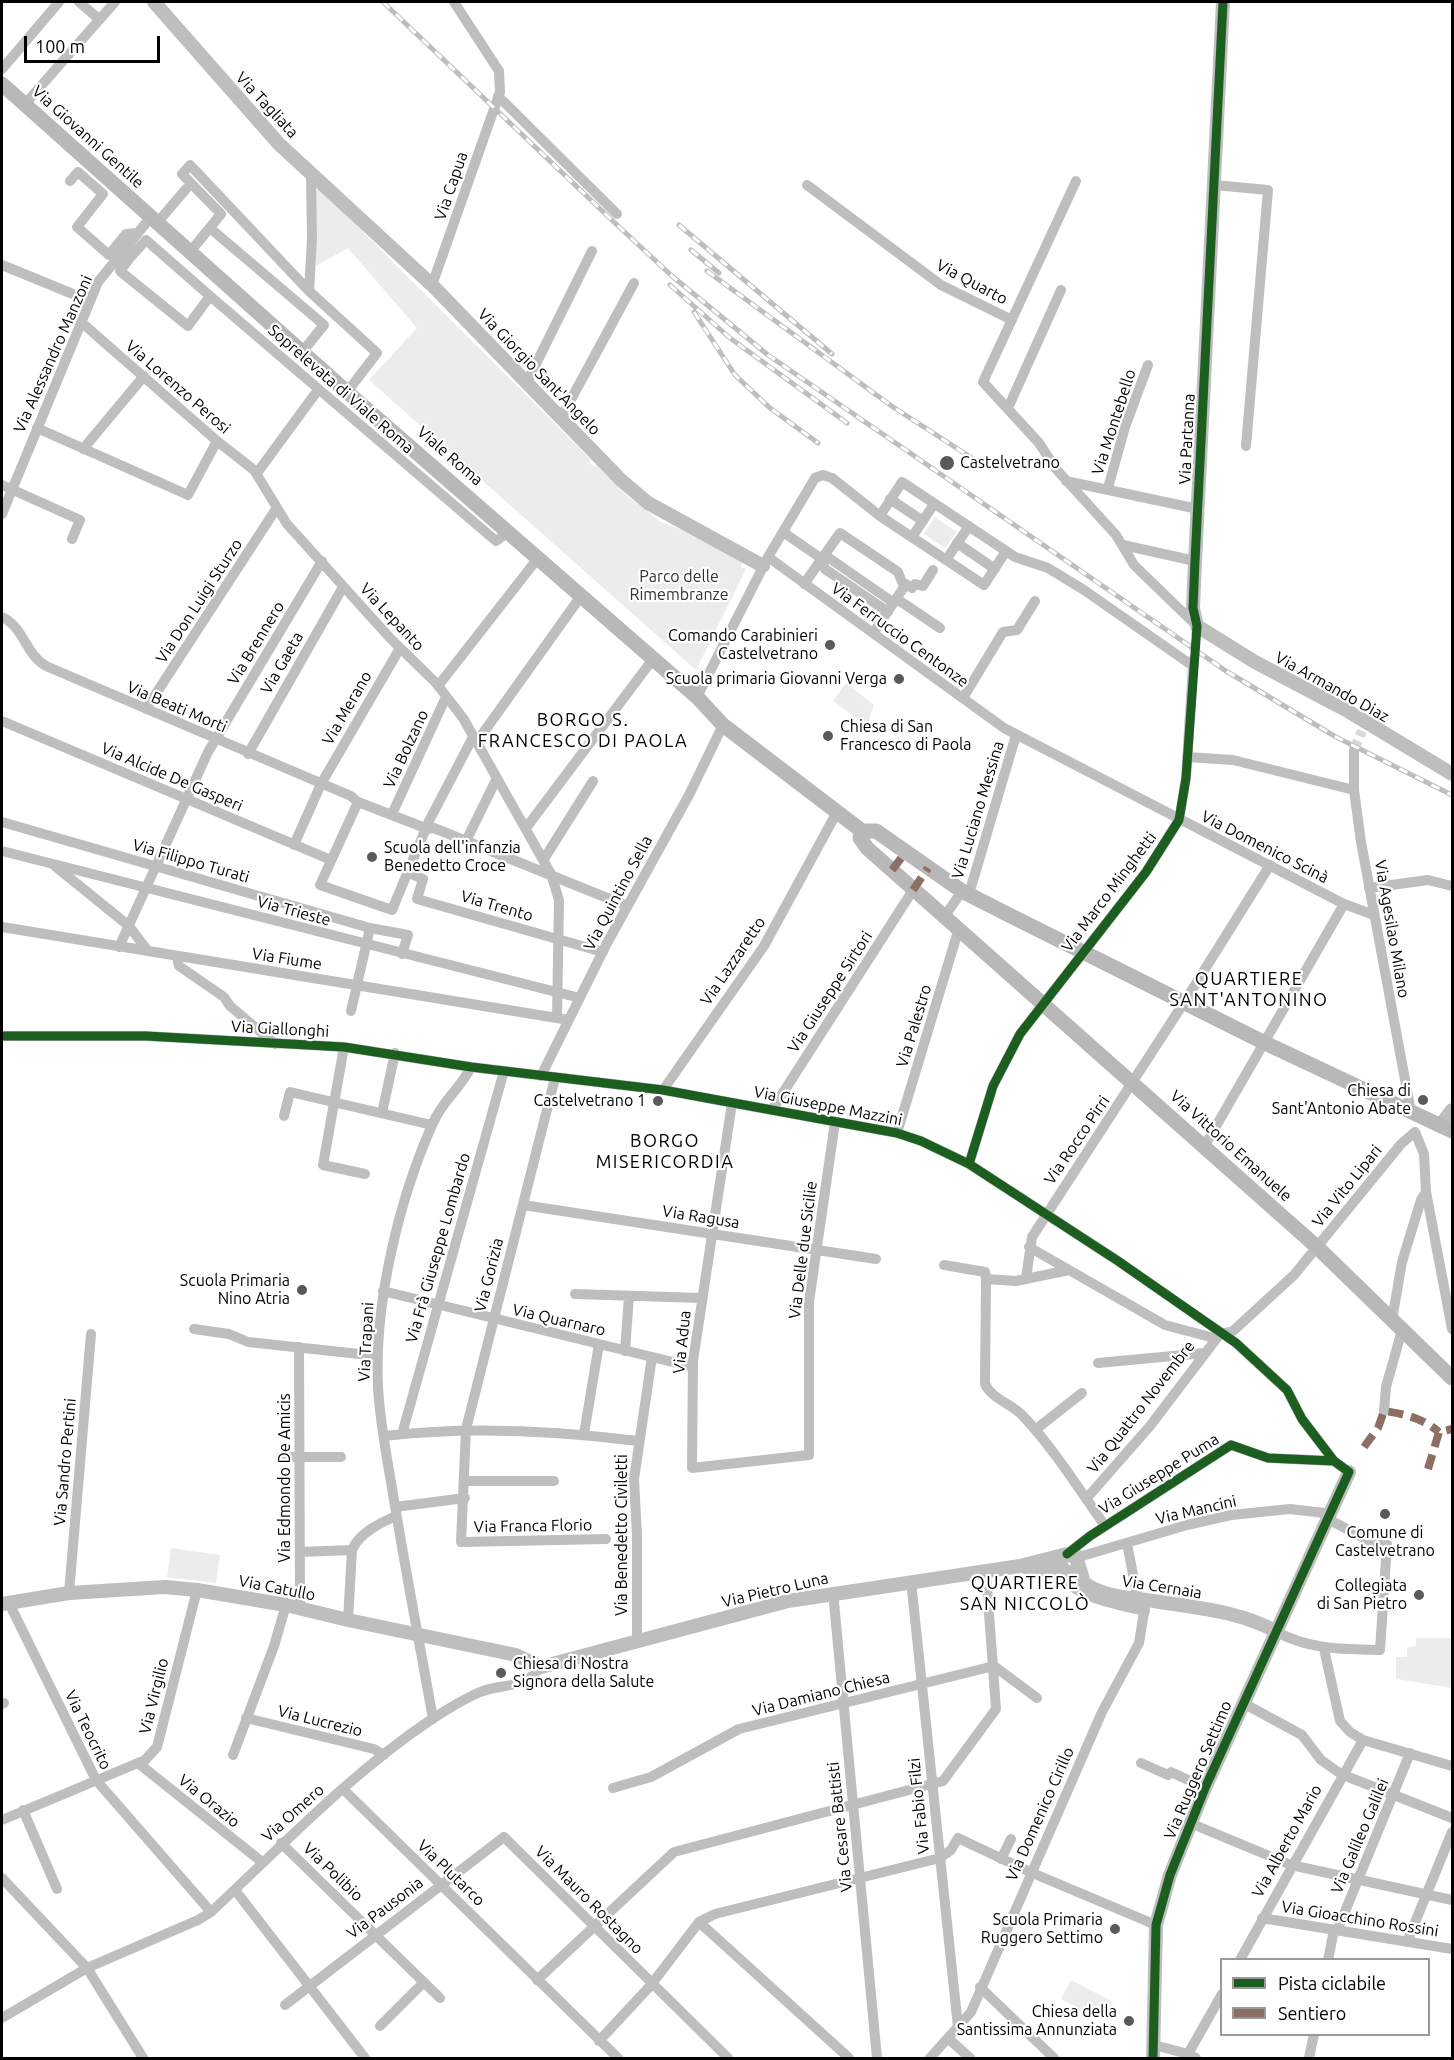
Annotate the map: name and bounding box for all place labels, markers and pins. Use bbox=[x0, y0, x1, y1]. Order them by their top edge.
place label: Castelvetrano bbox=[960, 453, 1060, 473]
marker: Castelvetrano bbox=[938, 454, 956, 472]
place label: Comando Carabinieri Castelvetrano bbox=[668, 626, 818, 664]
marker: Comando Carabinieri Castelvetrano bbox=[823, 638, 837, 652]
place label: Scuola primaria Giovanni Verga bbox=[666, 669, 887, 689]
marker: Scuola primaria Giovanni Verga bbox=[892, 672, 906, 686]
place label: Chiesa di San Francesco di Paola bbox=[840, 717, 972, 755]
marker: Chiesa di San Francesco di Paola bbox=[821, 729, 835, 743]
place label: Scuola dell'infanzia Benedetto Croce bbox=[384, 838, 521, 876]
marker: Scuola dell'infanzia Benedetto Croce bbox=[365, 850, 379, 864]
place label: Chiesa di Sant'Antonio Abate bbox=[1272, 1081, 1411, 1119]
place label: Castelvetrano 1 bbox=[533, 1091, 646, 1111]
marker: Chiesa di Sant'Antonio Abate bbox=[1416, 1093, 1430, 1107]
marker: Castelvetrano 1 bbox=[651, 1094, 665, 1108]
place label: Scuola Primaria Nino Atria bbox=[180, 1271, 290, 1309]
marker: Scuola Primaria Nino Atria bbox=[295, 1283, 309, 1297]
marker: Comune di Castelvetrano bbox=[1378, 1507, 1392, 1521]
place label: Comune di Castelvetrano bbox=[1335, 1523, 1435, 1561]
place label: Collegiata di San Pietro bbox=[1317, 1576, 1407, 1614]
marker: Collegiata di San Pietro bbox=[1412, 1588, 1426, 1602]
place label: Chiesa di Nostra Signora della Salute bbox=[513, 1654, 654, 1692]
marker: Chiesa di Nostra Signora della Salute bbox=[494, 1666, 508, 1680]
place label: Scuola Primaria Ruggero Settimo bbox=[981, 1910, 1103, 1948]
marker: Scuola Primaria Ruggero Settimo bbox=[1108, 1922, 1122, 1936]
place label: Chiesa della Santissima Annunziata bbox=[957, 2002, 1117, 2040]
marker: Chiesa della Santissima Annunziata bbox=[1122, 2014, 1136, 2028]

